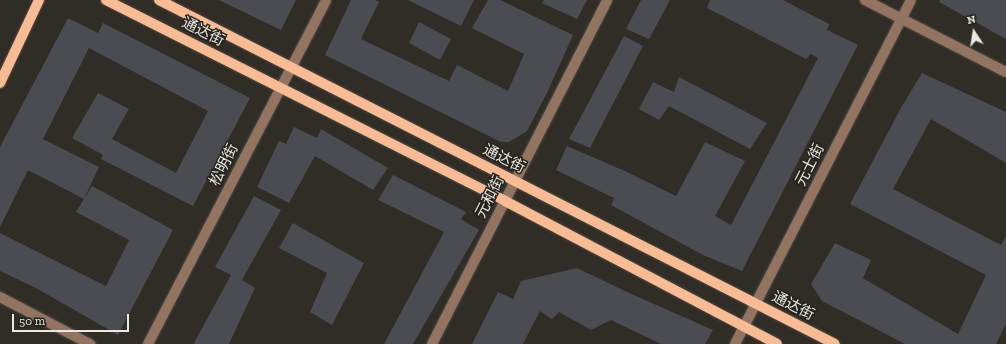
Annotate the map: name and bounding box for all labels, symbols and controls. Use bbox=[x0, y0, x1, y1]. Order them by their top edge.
north arrow bbox=[954, 12, 994, 52]
text: N bbox=[966, 13, 977, 27]
street label: 通达街 bbox=[179, 14, 227, 50]
street label: 松明街 bbox=[206, 141, 242, 189]
street label: 通达街 bbox=[480, 141, 528, 177]
street label: 元士街 bbox=[792, 141, 828, 189]
street label: 元和街 bbox=[472, 173, 508, 221]
street label: 通达街 bbox=[769, 288, 817, 324]
scale bar bbox=[14, 306, 131, 332]
text: 50 m bbox=[19, 314, 45, 328]

